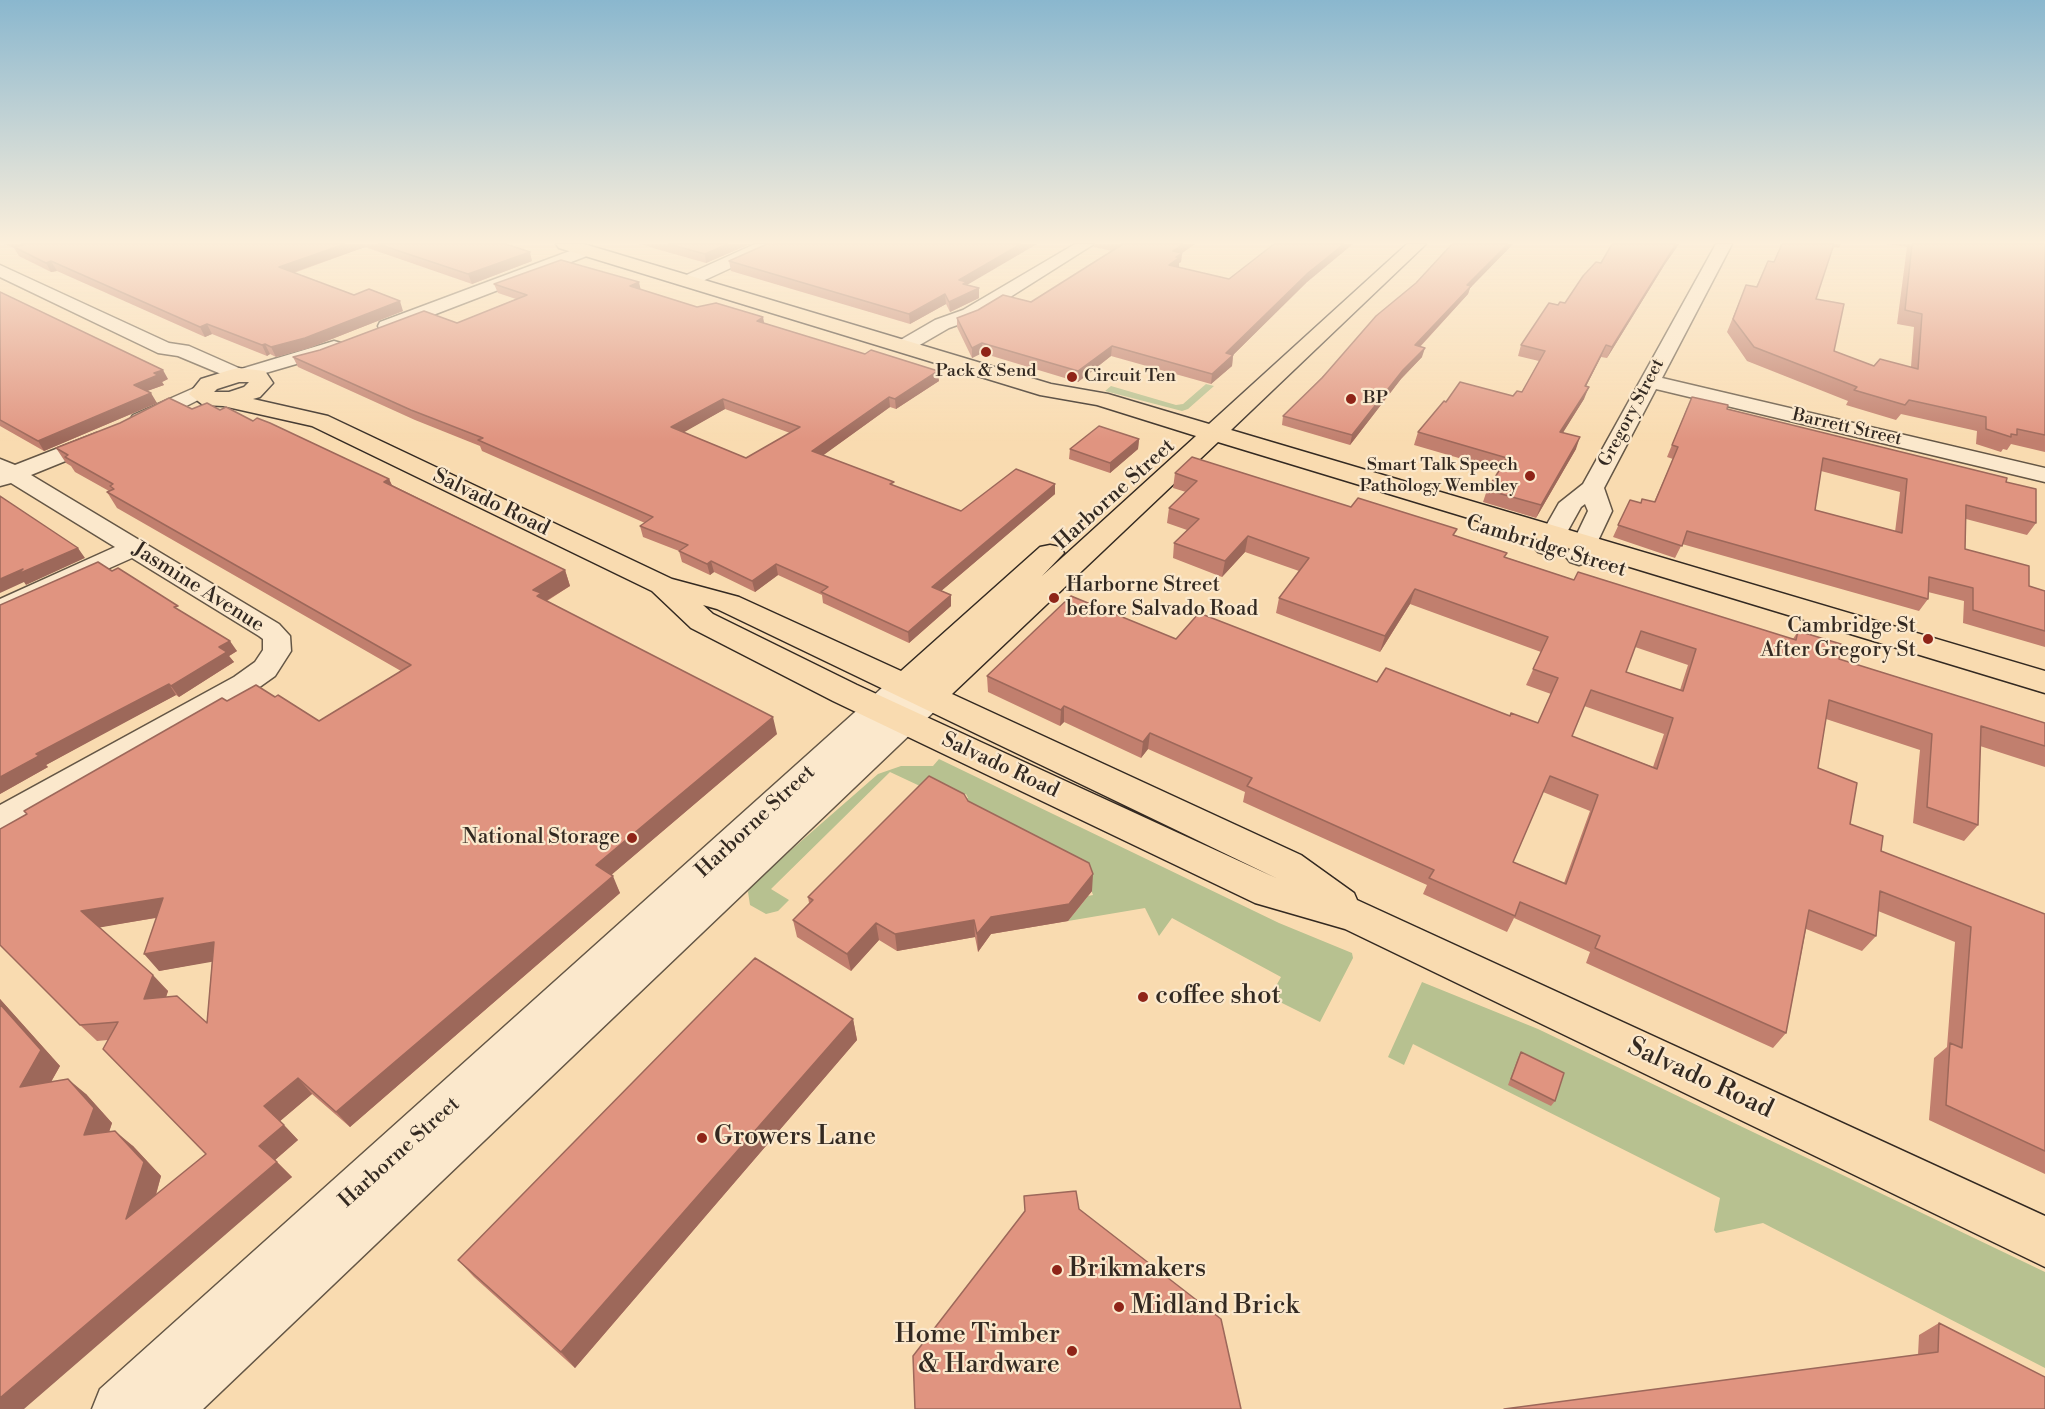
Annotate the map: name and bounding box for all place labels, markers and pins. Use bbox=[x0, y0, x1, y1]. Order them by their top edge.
marker: Pack & Send bbox=[979, 345, 993, 359]
place label: Pack & Send bbox=[935, 361, 1037, 383]
place label: Circuit Ten bbox=[1084, 366, 1176, 388]
marker: Circuit Ten bbox=[1065, 370, 1079, 384]
place label: BP bbox=[1363, 388, 1388, 410]
marker: BP bbox=[1344, 392, 1358, 406]
place label: Smart Talk Speech Pathology Wembley bbox=[1359, 455, 1518, 498]
marker: Smart Talk Speech Pathology Wembley bbox=[1523, 469, 1537, 483]
place label: Harborne Street before Salvado Road bbox=[1066, 573, 1258, 623]
marker: Harborne Street before Salvado Road bbox=[1047, 591, 1061, 605]
place label: Cambridge St After Gregory St bbox=[1760, 614, 1916, 664]
marker: Cambridge St After Gregory St bbox=[1921, 632, 1935, 646]
place label: National Storage bbox=[462, 825, 620, 851]
marker: National Storage bbox=[625, 831, 639, 845]
place label: coffee shot bbox=[1155, 981, 1281, 1013]
marker: coffee shot bbox=[1136, 990, 1150, 1004]
place label: Growers Lane bbox=[714, 1122, 876, 1154]
marker: Growers Lane bbox=[695, 1131, 709, 1145]
place label: Brikmakers bbox=[1069, 1254, 1206, 1286]
marker: Brikmakers bbox=[1050, 1263, 1064, 1277]
place label: Midland Brick bbox=[1131, 1291, 1299, 1323]
marker: Midland Brick bbox=[1112, 1300, 1126, 1314]
place label: Home Timber & Hardware bbox=[895, 1320, 1060, 1382]
marker: Home Timber & Hardware bbox=[1065, 1344, 1079, 1358]

